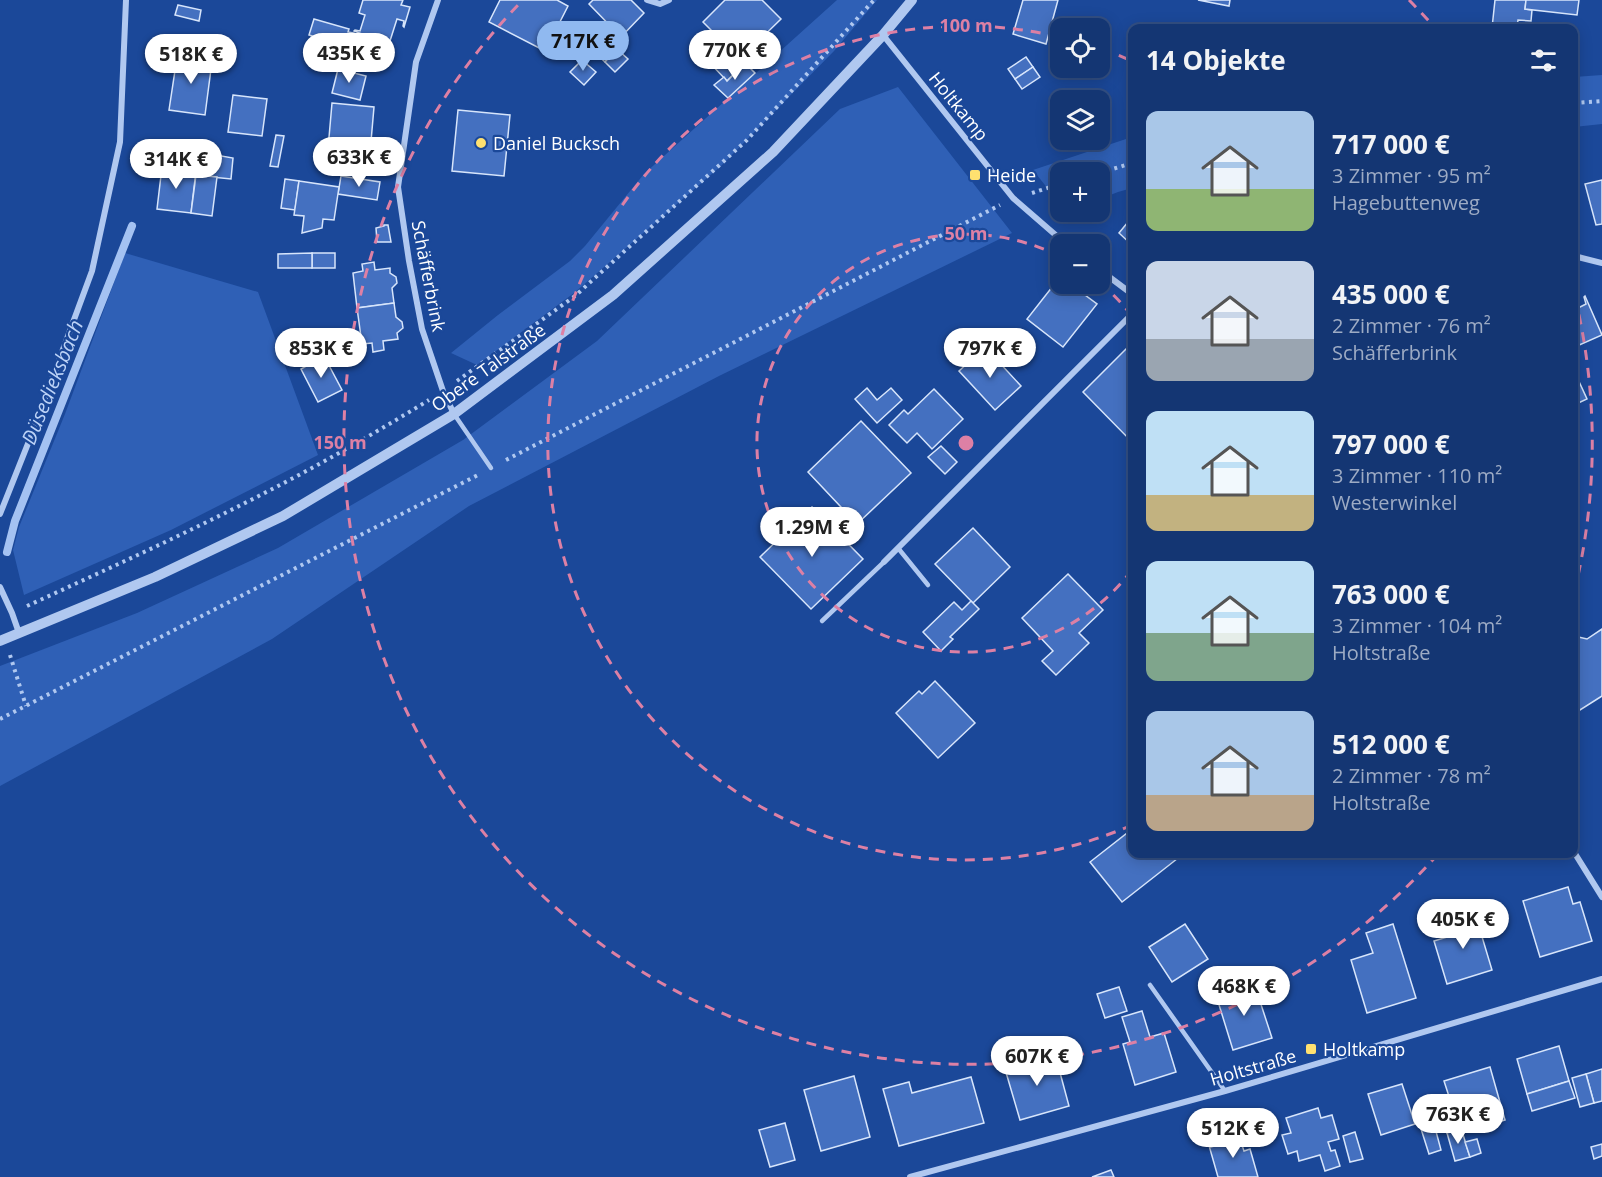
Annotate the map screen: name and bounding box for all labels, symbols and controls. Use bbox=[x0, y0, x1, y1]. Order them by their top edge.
text: 100 m bbox=[939, 13, 993, 37]
map controls bbox=[1050, 18, 1110, 294]
button: locate bbox=[1050, 18, 1110, 78]
pin: 717K € bbox=[534, 21, 632, 72]
text: 717K € bbox=[551, 27, 615, 54]
pin: 770K € bbox=[686, 30, 784, 81]
pin: 435K € bbox=[300, 33, 398, 84]
pin: 518K € bbox=[142, 34, 240, 85]
text: 770K € bbox=[703, 36, 767, 63]
text: 435K € bbox=[317, 39, 381, 66]
text: 518K € bbox=[159, 40, 223, 67]
text: 14 Objekte bbox=[1146, 42, 1286, 78]
icon: filters bbox=[1527, 44, 1560, 77]
street label: Holtkamp bbox=[924, 67, 994, 145]
button: layers bbox=[1050, 90, 1110, 150]
text: 717 000 € bbox=[1332, 126, 1450, 162]
place label: Daniel Bucksch bbox=[493, 131, 620, 155]
icon: home bbox=[1194, 135, 1266, 207]
marker: Daniel Bucksch bbox=[474, 136, 488, 150]
pin: 633K € bbox=[310, 137, 408, 188]
pin: 314K € bbox=[127, 139, 225, 190]
text: 633K € bbox=[327, 143, 391, 170]
text: 314K € bbox=[144, 145, 208, 172]
button: + bbox=[1050, 162, 1110, 222]
text: 3 Zimmer · 95 m² bbox=[1332, 162, 1491, 189]
place label: Heide bbox=[987, 163, 1036, 187]
marker: Heide bbox=[968, 168, 982, 182]
text: Hagebuttenweg bbox=[1332, 189, 1480, 216]
street label: Schäfferbrink bbox=[406, 218, 452, 334]
text: 50 m bbox=[945, 221, 987, 245]
button: − bbox=[1050, 234, 1110, 294]
text: 435 000 € bbox=[1332, 276, 1450, 312]
icon: home bbox=[1194, 285, 1266, 357]
text: 2 Zimmer · 76 m² bbox=[1332, 312, 1491, 339]
water label: Düsedieksbach bbox=[15, 316, 89, 448]
street label: Obere Talstraße bbox=[426, 318, 550, 416]
pin: 853K € bbox=[272, 328, 370, 379]
pin: 797K € bbox=[941, 328, 1039, 379]
text: 853K € bbox=[289, 334, 353, 361]
text: 797K € bbox=[958, 334, 1022, 361]
text: Schäfferbrink bbox=[1332, 339, 1457, 366]
text: 797 000 € bbox=[1332, 426, 1450, 462]
text: 150 m bbox=[313, 430, 367, 454]
centre of rings bbox=[956, 433, 976, 453]
icon: home bbox=[1194, 435, 1266, 507]
text: 3 Zimmer · 110 m² bbox=[1332, 462, 1502, 489]
text: Westerwinkel bbox=[1332, 489, 1457, 516]
pin: 1.29M € bbox=[757, 507, 867, 558]
text: 1.29M € bbox=[774, 513, 850, 540]
text: 763 000 € bbox=[1332, 576, 1450, 612]
icon: home bbox=[1194, 585, 1266, 657]
text: 3 Zimmer · 104 m² bbox=[1332, 612, 1502, 639]
text: Holtstraße bbox=[1332, 639, 1431, 666]
text: 512 000 € bbox=[1332, 726, 1450, 762]
icon: home bbox=[1194, 735, 1266, 807]
text: 2 Zimmer · 78 m² bbox=[1332, 762, 1491, 789]
text: Holtstraße bbox=[1332, 789, 1431, 816]
pin: 405K € bbox=[1414, 899, 1512, 950]
text: 405K € bbox=[1431, 905, 1495, 932]
pin: 468K € bbox=[1195, 966, 1293, 1017]
text: 468K € bbox=[1212, 972, 1276, 999]
pin: 607K € bbox=[988, 1036, 1086, 1087]
place label: Holtkamp bbox=[1323, 1037, 1405, 1061]
text: 607K € bbox=[1005, 1042, 1069, 1069]
marker: Holtkamp bbox=[1304, 1042, 1318, 1056]
street label: Holtstraße bbox=[1207, 1043, 1299, 1091]
pin: 763K € bbox=[1409, 1094, 1507, 1145]
text: 763K € bbox=[1426, 1100, 1490, 1127]
pin: 512K € bbox=[1184, 1108, 1282, 1159]
text: 512K € bbox=[1201, 1114, 1265, 1141]

